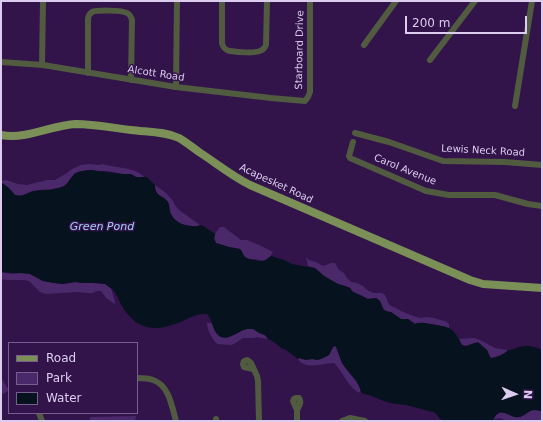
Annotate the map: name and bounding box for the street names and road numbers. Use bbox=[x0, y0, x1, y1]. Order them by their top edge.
street label: Starboard Drive bbox=[293, 10, 307, 90]
street label: Alcott Road bbox=[127, 64, 185, 84]
street label: Lewis Neck Road bbox=[441, 143, 525, 159]
street label: Carol Avenue bbox=[372, 152, 438, 188]
street label: Acapesket Road bbox=[237, 162, 315, 206]

